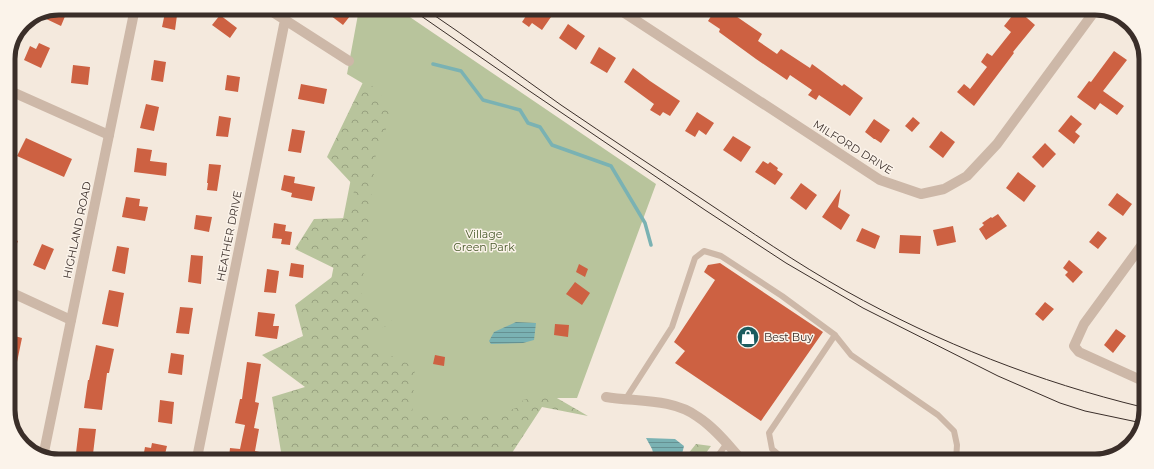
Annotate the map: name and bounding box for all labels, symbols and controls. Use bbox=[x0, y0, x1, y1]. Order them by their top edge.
street label: MILFORD DRIVE bbox=[811, 117, 895, 177]
street label: HIGHLAND ROAD bbox=[60, 180, 94, 280]
street label: HEATHER DRIVE bbox=[213, 189, 245, 283]
park label: Village Green Park bbox=[453, 227, 515, 254]
shop icon: Best Buy bbox=[735, 324, 761, 350]
place label: Best Buy bbox=[764, 330, 813, 344]

